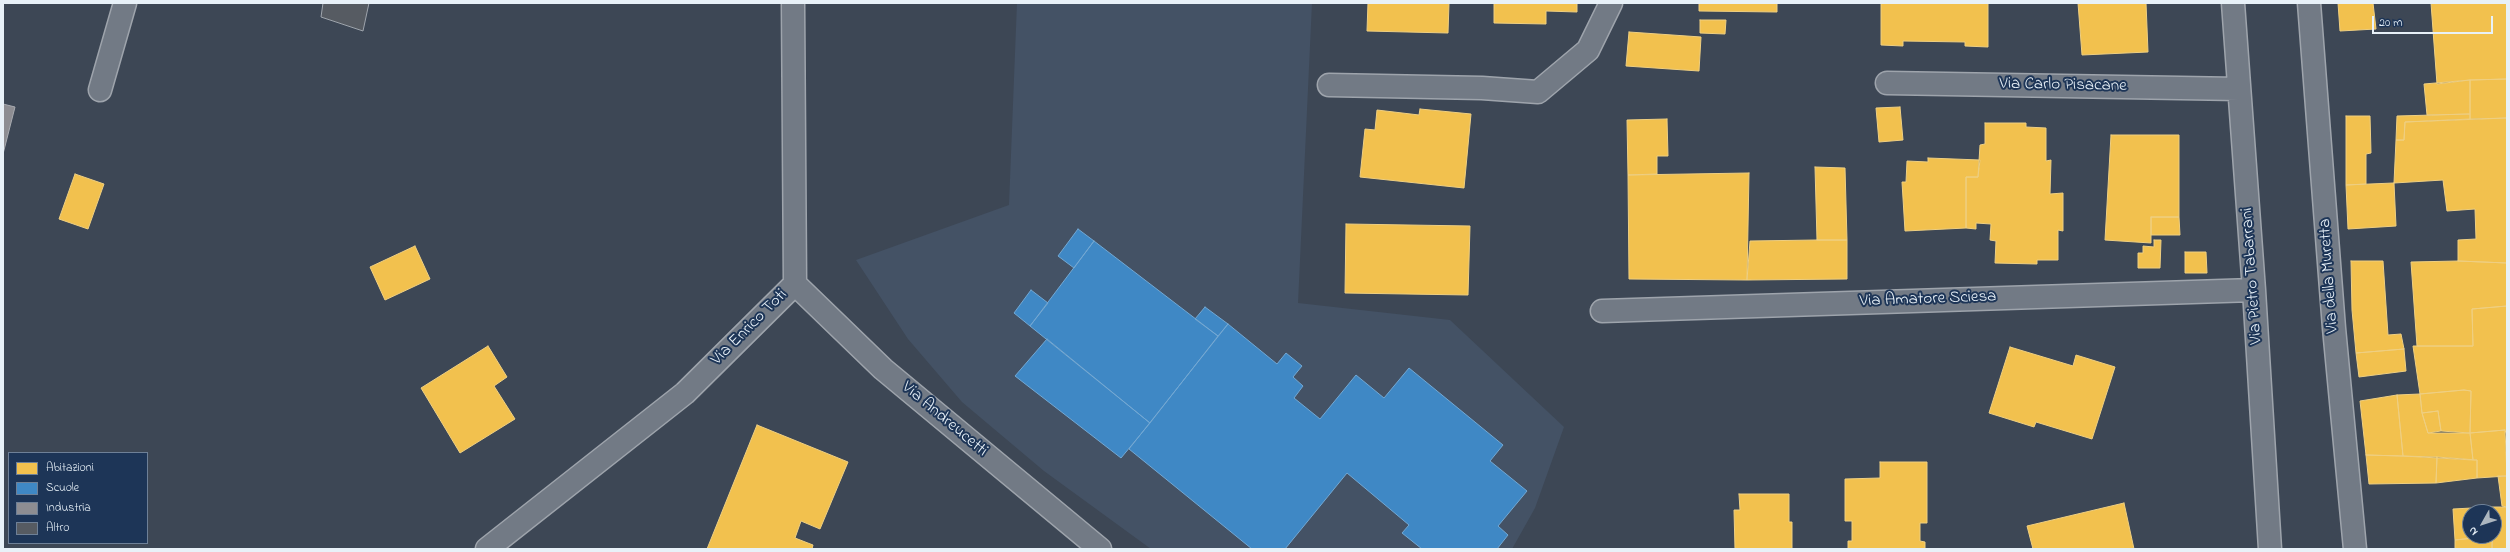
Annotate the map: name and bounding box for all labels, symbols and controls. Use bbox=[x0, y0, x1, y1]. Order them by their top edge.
scale bar bbox=[2374, 8, 2495, 34]
text: 20 m bbox=[2379, 14, 2402, 32]
street label: Via Carlo Pisacane bbox=[1999, 75, 2127, 97]
street label: Via Pietro Tabarrani bbox=[2238, 207, 2268, 345]
street label: Via della Muretta bbox=[2316, 218, 2344, 334]
street label: Via Enrico Toti bbox=[708, 286, 792, 370]
street label: Via Amatore Sciesa bbox=[1859, 287, 1997, 313]
street label: Via Andreucetti bbox=[897, 378, 991, 462]
legend bbox=[8, 452, 148, 544]
text: Abitazioni bbox=[46, 459, 94, 477]
text: Scuole bbox=[46, 479, 79, 497]
text: Industria bbox=[46, 499, 91, 517]
north arrow bbox=[2462, 504, 2502, 544]
text: Altro bbox=[46, 519, 69, 537]
text: N bbox=[2465, 523, 2482, 539]

